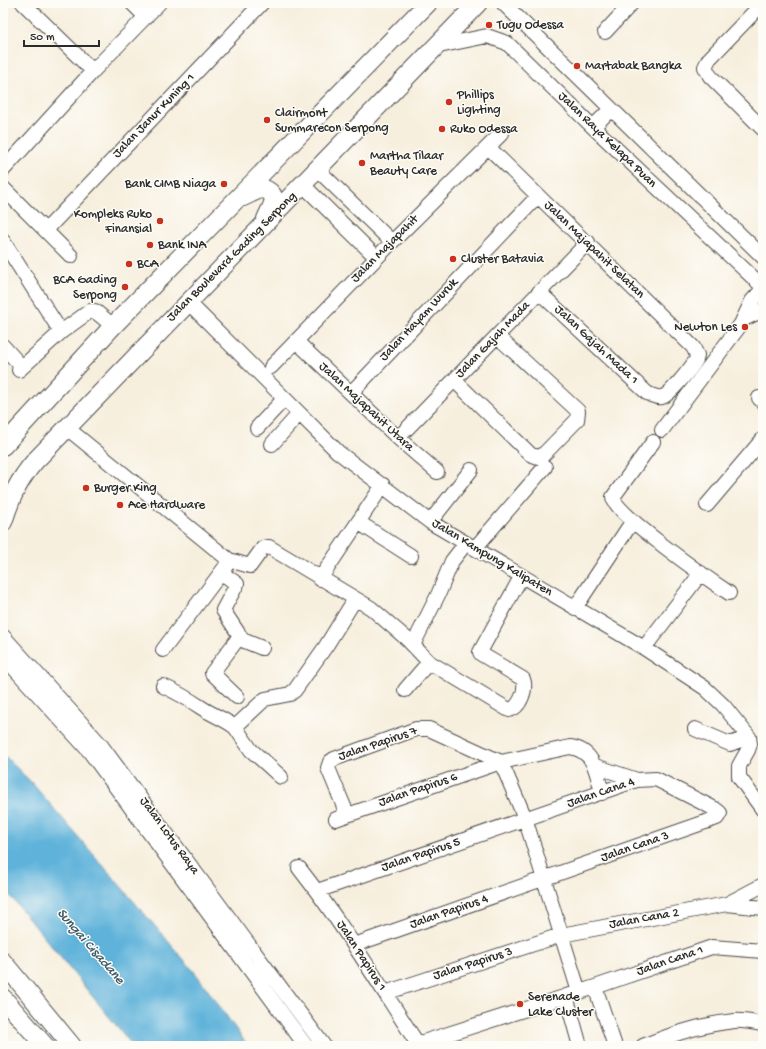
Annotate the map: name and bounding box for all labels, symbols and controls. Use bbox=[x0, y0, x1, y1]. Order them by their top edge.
place label: Tugu Odessa bbox=[496, 18, 564, 33]
marker: Tugu Odessa bbox=[484, 20, 494, 30]
scale bar bbox=[24, 22, 99, 48]
text: 50 m bbox=[30, 31, 55, 45]
place label: Martabak Bangka bbox=[585, 59, 683, 74]
marker: Martabak Bangka bbox=[572, 61, 582, 71]
street label: Jalan Janur Kuning 1 bbox=[110, 71, 198, 161]
place label: Phillips Lighting bbox=[456, 88, 501, 118]
street label: Jalan Raya Kelapa Puan bbox=[554, 89, 660, 192]
marker: Phillips Lighting bbox=[444, 97, 454, 107]
place label: Clairmont Summarecon Serpong bbox=[275, 106, 389, 136]
marker: Clairmont Summarecon Serpong bbox=[262, 115, 272, 125]
place label: Ruko Odessa bbox=[450, 122, 518, 137]
marker: Ruko Odessa bbox=[437, 124, 447, 134]
place label: Martha Tilaar Beauty Care bbox=[369, 149, 445, 179]
marker: Martha Tilaar Beauty Care bbox=[357, 158, 367, 168]
place label: Bank CIMB Niaga bbox=[124, 177, 217, 192]
marker: Bank CIMB Niaga bbox=[219, 179, 229, 189]
street label: Jalan Boulevard Gading Serpong bbox=[164, 189, 300, 325]
street label: Jalan Majapahit Selatan bbox=[541, 198, 648, 303]
place label: Kompleks Ruko Finansial bbox=[74, 207, 152, 237]
street label: Jalan Majapahit bbox=[348, 211, 423, 286]
marker: Kompleks Ruko Finansial bbox=[155, 216, 165, 226]
place label: Bank INA bbox=[157, 238, 208, 253]
marker: Bank INA bbox=[145, 240, 155, 250]
place label: Cluster Batavia bbox=[461, 252, 544, 267]
marker: Cluster Batavia bbox=[448, 254, 458, 264]
place label: BCA bbox=[136, 257, 160, 272]
marker: BCA bbox=[124, 259, 134, 269]
place label: BCA Gading Serpong bbox=[52, 273, 117, 303]
street label: Jalan Hayam Wuruk bbox=[377, 275, 462, 364]
marker: BCA Gading Serpong bbox=[120, 282, 130, 292]
street label: Jalan Gajah Mada bbox=[453, 298, 534, 382]
street label: Jalan Gajah Mada 1 bbox=[551, 302, 641, 388]
place label: Newton Les bbox=[674, 320, 738, 335]
marker: Newton Les bbox=[740, 322, 750, 332]
street label: Jalan Majapahit Utara bbox=[315, 359, 417, 455]
place label: Burger King bbox=[93, 481, 157, 496]
marker: Burger King bbox=[81, 483, 91, 493]
place label: Ace Hardware bbox=[128, 498, 206, 513]
marker: Ace Hardware bbox=[115, 500, 125, 510]
street label: Jalan Kampung Kalipaten bbox=[429, 516, 556, 600]
street label: Jalan Papirus 7 bbox=[337, 723, 421, 765]
street label: Jalan Papirus 6 bbox=[377, 769, 460, 810]
street label: Jalan Cana 4 bbox=[565, 774, 637, 812]
street label: Jalan Lotus Raya bbox=[136, 794, 203, 878]
street label: Jalan Cana 3 bbox=[599, 828, 671, 866]
street label: Jalan Papirus 5 bbox=[380, 834, 463, 876]
street label: Jalan Papirus 4 bbox=[408, 892, 490, 932]
water label: Sungai Cisadane bbox=[52, 905, 128, 989]
street label: Jalan Cana 2 bbox=[608, 905, 681, 933]
street label: Jalan Papirus 1 bbox=[333, 918, 389, 994]
street label: Jalan Cana 1 bbox=[635, 943, 705, 979]
street label: Jalan Papirus 3 bbox=[432, 944, 515, 984]
place label: Serenade Lake Cluster bbox=[528, 990, 594, 1020]
marker: Serenade Lake Cluster bbox=[515, 999, 525, 1009]

